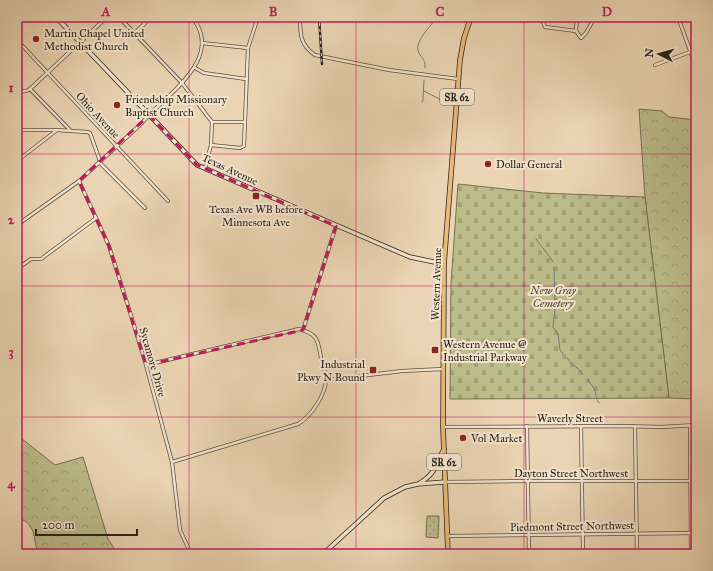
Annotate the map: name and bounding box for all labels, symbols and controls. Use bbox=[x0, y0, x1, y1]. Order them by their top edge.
text: A bbox=[101, 4, 111, 20]
text: B bbox=[269, 4, 278, 20]
text: C bbox=[436, 4, 445, 20]
text: D bbox=[602, 4, 612, 20]
place label: Martin Chapel United Methodist Church bbox=[44, 27, 145, 53]
marker: Martin Chapel United Methodist Church bbox=[31, 34, 41, 44]
north arrow bbox=[639, 34, 679, 74]
text: N bbox=[643, 47, 657, 58]
text: 1 bbox=[8, 80, 14, 96]
road number: SR 62 bbox=[440, 89, 474, 105]
street label: Ohio Avenue bbox=[73, 90, 123, 141]
place label: Friendship Missionary Baptist Church bbox=[125, 93, 228, 119]
marker: Friendship Missionary Baptist Church bbox=[112, 100, 122, 110]
street label: Texas Avenue bbox=[200, 151, 260, 188]
place label: Dollar General bbox=[496, 158, 562, 171]
marker: Dollar General bbox=[483, 159, 493, 169]
marker: Texas Ave WB before Minnesota Ave bbox=[251, 191, 261, 201]
place label: Texas Ave WB before Minnesota Ave bbox=[209, 203, 303, 229]
text: 2 bbox=[8, 212, 15, 228]
street label: Western Avenue bbox=[429, 247, 444, 320]
park label: New Gray Cemetery bbox=[529, 284, 577, 310]
street label: Sycamore Drive bbox=[136, 326, 169, 399]
place label: Western Avenue @ Industrial Parkway bbox=[443, 338, 528, 364]
text: 3 bbox=[8, 344, 14, 360]
marker: Western Avenue @ Industrial Parkway bbox=[430, 345, 440, 355]
place label: Industrial Pkwy N Bound bbox=[297, 358, 365, 384]
marker: Industrial Pkwy N Bound bbox=[368, 365, 378, 375]
street label: Waverly Street bbox=[537, 412, 603, 425]
place label: Vol Market bbox=[470, 432, 522, 445]
marker: Vol Market bbox=[458, 433, 468, 443]
road number: SR 62 bbox=[427, 454, 461, 470]
street label: Dayton Street Northwest bbox=[514, 467, 628, 480]
text: 4 bbox=[7, 476, 15, 492]
scale bar bbox=[36, 511, 137, 537]
text: 200 m bbox=[42, 518, 75, 532]
street label: Piedmont Street Northwest bbox=[510, 519, 634, 534]

